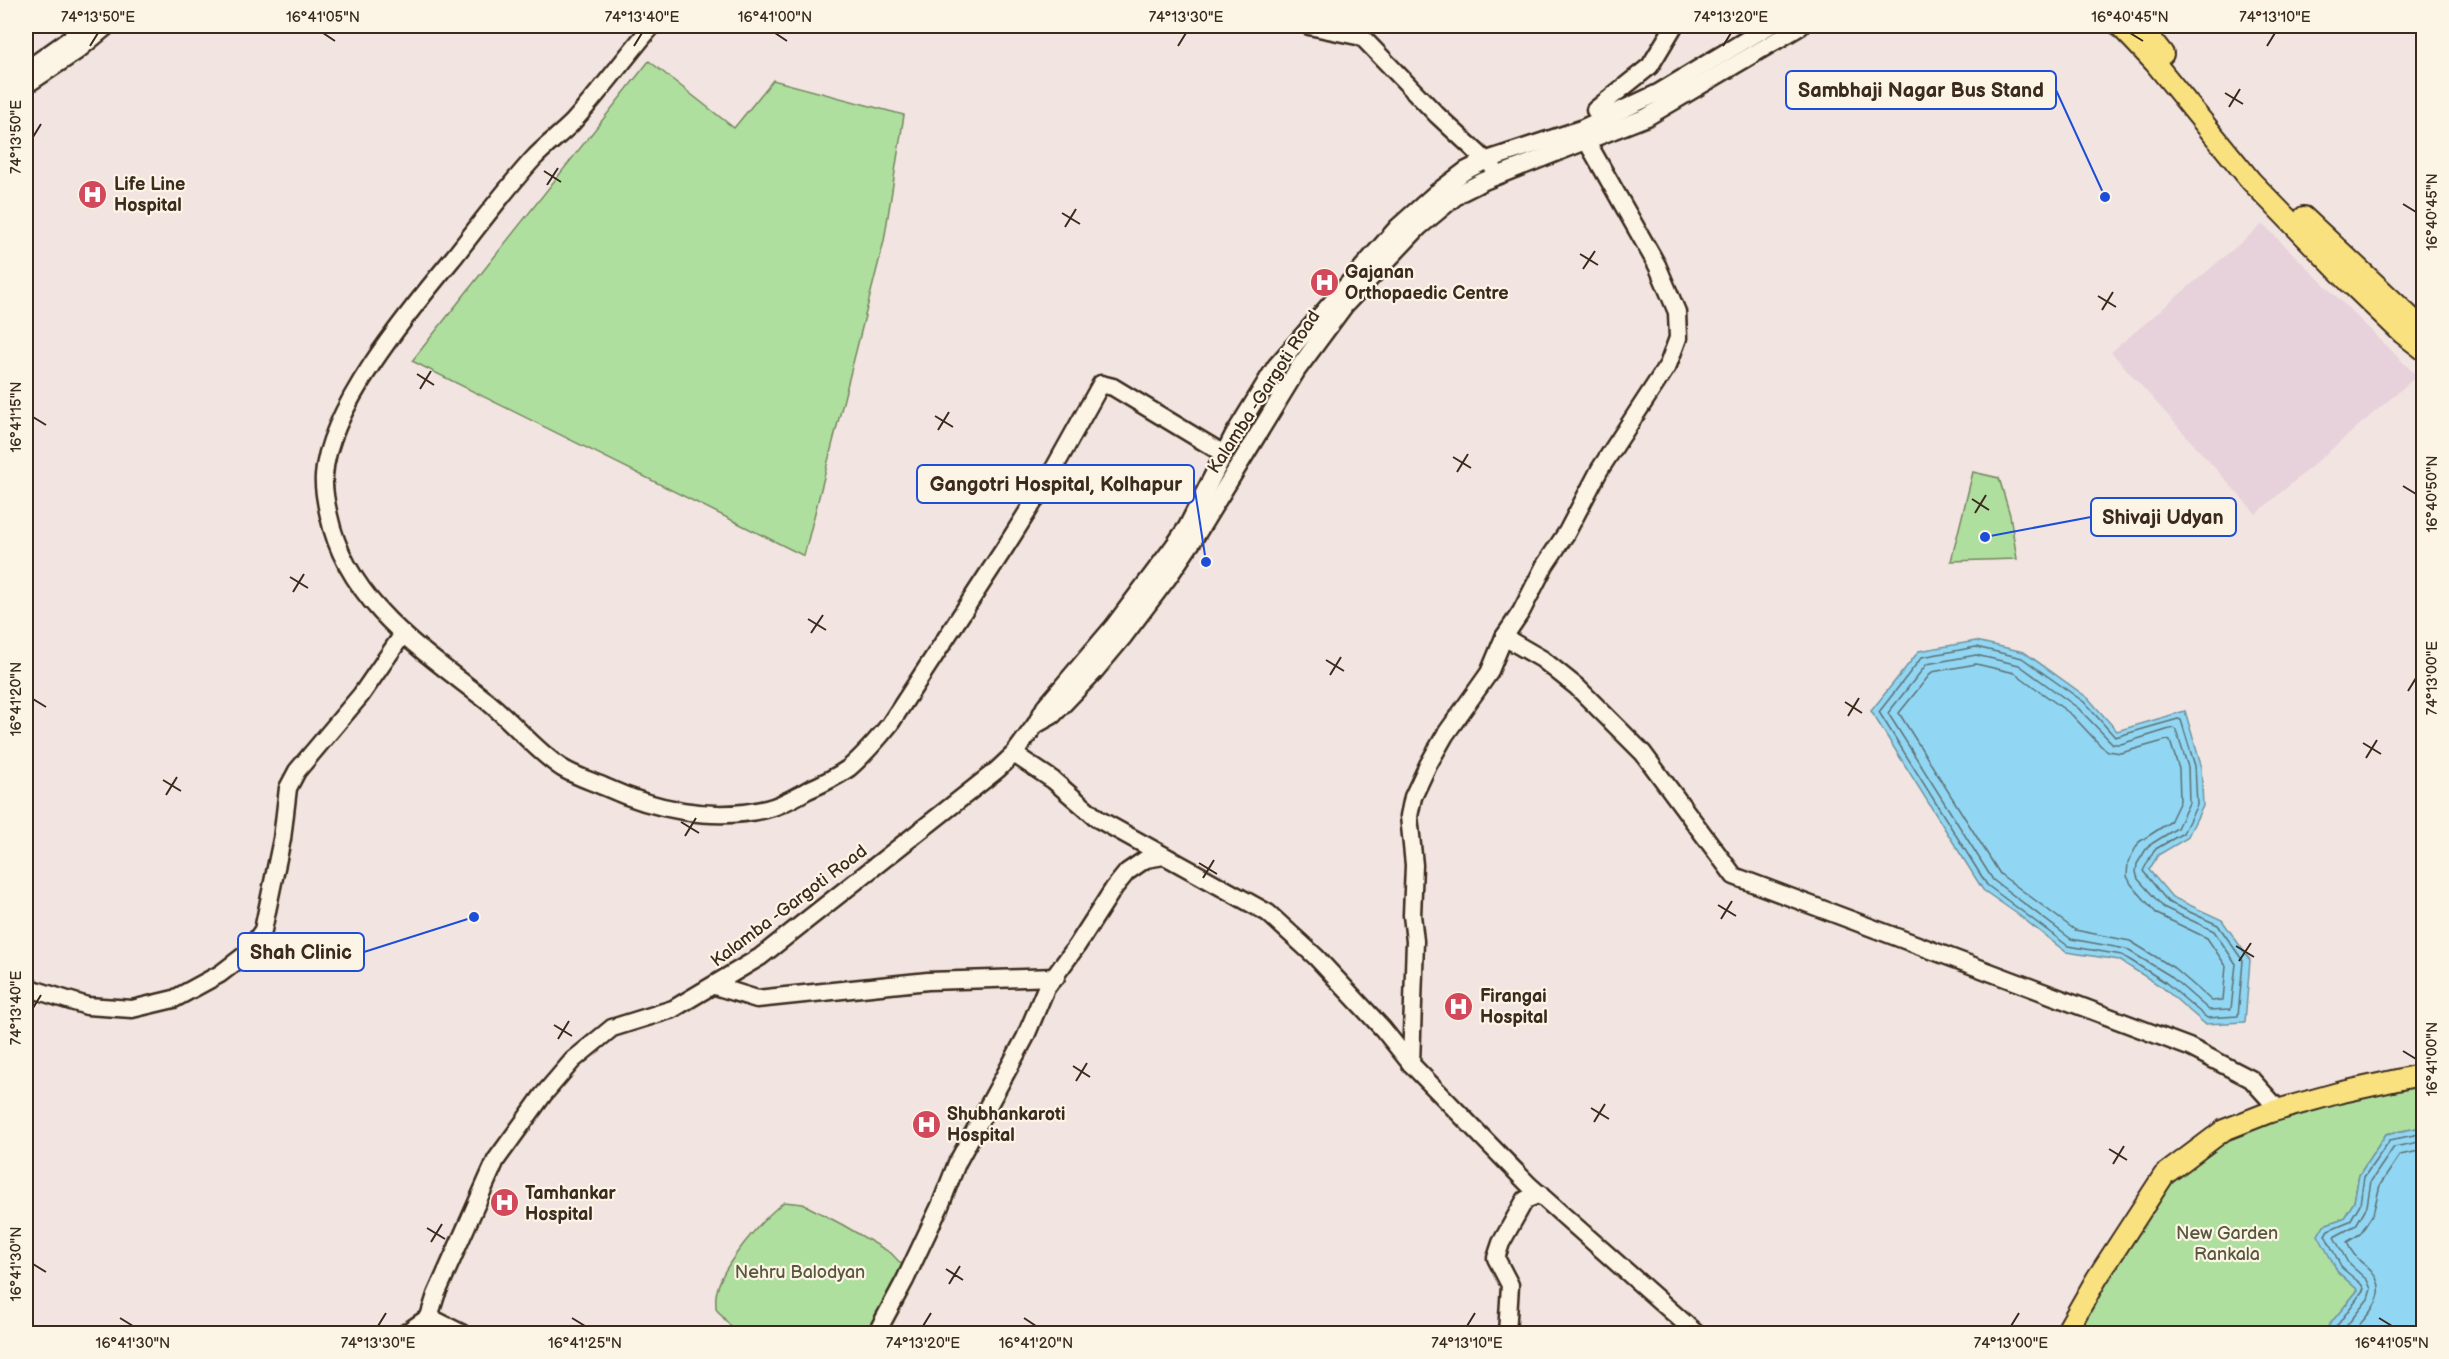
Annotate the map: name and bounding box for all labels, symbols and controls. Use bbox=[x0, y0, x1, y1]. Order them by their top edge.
text: 74°13'50"E bbox=[61, 8, 135, 27]
text: 16°41'05"N bbox=[286, 8, 360, 27]
text: 74°13'40"E bbox=[605, 8, 679, 27]
text: 16°41'00"N bbox=[738, 8, 812, 27]
text: 74°13'30"E bbox=[1149, 8, 1223, 27]
text: 74°13'20"E bbox=[1694, 8, 1768, 27]
text: 16°40'45"N bbox=[2091, 8, 2169, 27]
text: 74°13'10"E bbox=[2239, 8, 2311, 27]
callout: Sambhaji Nagar Bus Stand bbox=[1786, 71, 2056, 109]
text: Sambhaji Nagar Bus Stand bbox=[1798, 79, 2044, 103]
text: 74°13'50"E bbox=[7, 100, 26, 174]
text: 16°40'45"N bbox=[2423, 173, 2442, 251]
place label: Life Line Hospital bbox=[114, 174, 185, 216]
hospital icon: Life Line Hospital bbox=[77, 178, 109, 210]
place label: Gajanan Orthopaedic Centre bbox=[1345, 262, 1509, 304]
hospital icon: Gajanan Orthopaedic Centre bbox=[1308, 266, 1340, 298]
street label: Kalamba -Gargoti Road bbox=[1203, 307, 1325, 477]
text: 16°41'15"N bbox=[7, 381, 26, 453]
text: 16°40'50"N bbox=[2423, 455, 2442, 533]
callout: Gangotri Hospital, Kolhapur bbox=[917, 465, 1194, 503]
text: Gangotri Hospital, Kolhapur bbox=[930, 473, 1183, 497]
callout: Shivaji Udyan bbox=[2091, 498, 2236, 536]
text: Shivaji Udyan bbox=[2102, 506, 2224, 530]
text: 74°13'00"E bbox=[2423, 641, 2442, 715]
text: 16°41'20"N bbox=[7, 662, 26, 736]
street label: Kalamba -Gargoti Road bbox=[707, 840, 871, 972]
callout: Shah Clinic bbox=[238, 933, 364, 971]
text: Shah Clinic bbox=[250, 941, 352, 965]
text: 74°13'40"E bbox=[7, 971, 26, 1045]
place label: Firangai Hospital bbox=[1480, 986, 1548, 1028]
hospital icon: Firangai Hospital bbox=[1443, 990, 1475, 1022]
text: 16°41'00"N bbox=[2423, 1022, 2442, 1096]
place label: Shubhankaroti Hospital bbox=[947, 1104, 1065, 1146]
hospital icon: Shubhankaroti Hospital bbox=[910, 1108, 942, 1140]
place label: Tamhankar Hospital bbox=[525, 1183, 617, 1225]
hospital icon: Tamhankar Hospital bbox=[488, 1187, 520, 1219]
park label: New Garden Rankala bbox=[2176, 1223, 2278, 1265]
text: 16°41'30"N bbox=[7, 1227, 26, 1301]
park label: Nehru Balodyan bbox=[735, 1262, 865, 1283]
text: 16°41'30"N bbox=[96, 1334, 170, 1353]
text: 74°13'30"E bbox=[341, 1334, 415, 1353]
text: 16°41'25"N bbox=[548, 1334, 622, 1353]
text: 74°13'20"E bbox=[886, 1334, 960, 1353]
text: 16°41'20"N bbox=[999, 1334, 1073, 1353]
text: 74°13'10"E bbox=[1431, 1334, 1503, 1353]
text: 74°13'00"E bbox=[1974, 1334, 2048, 1353]
text: 16°41'05"N bbox=[2355, 1334, 2429, 1353]

